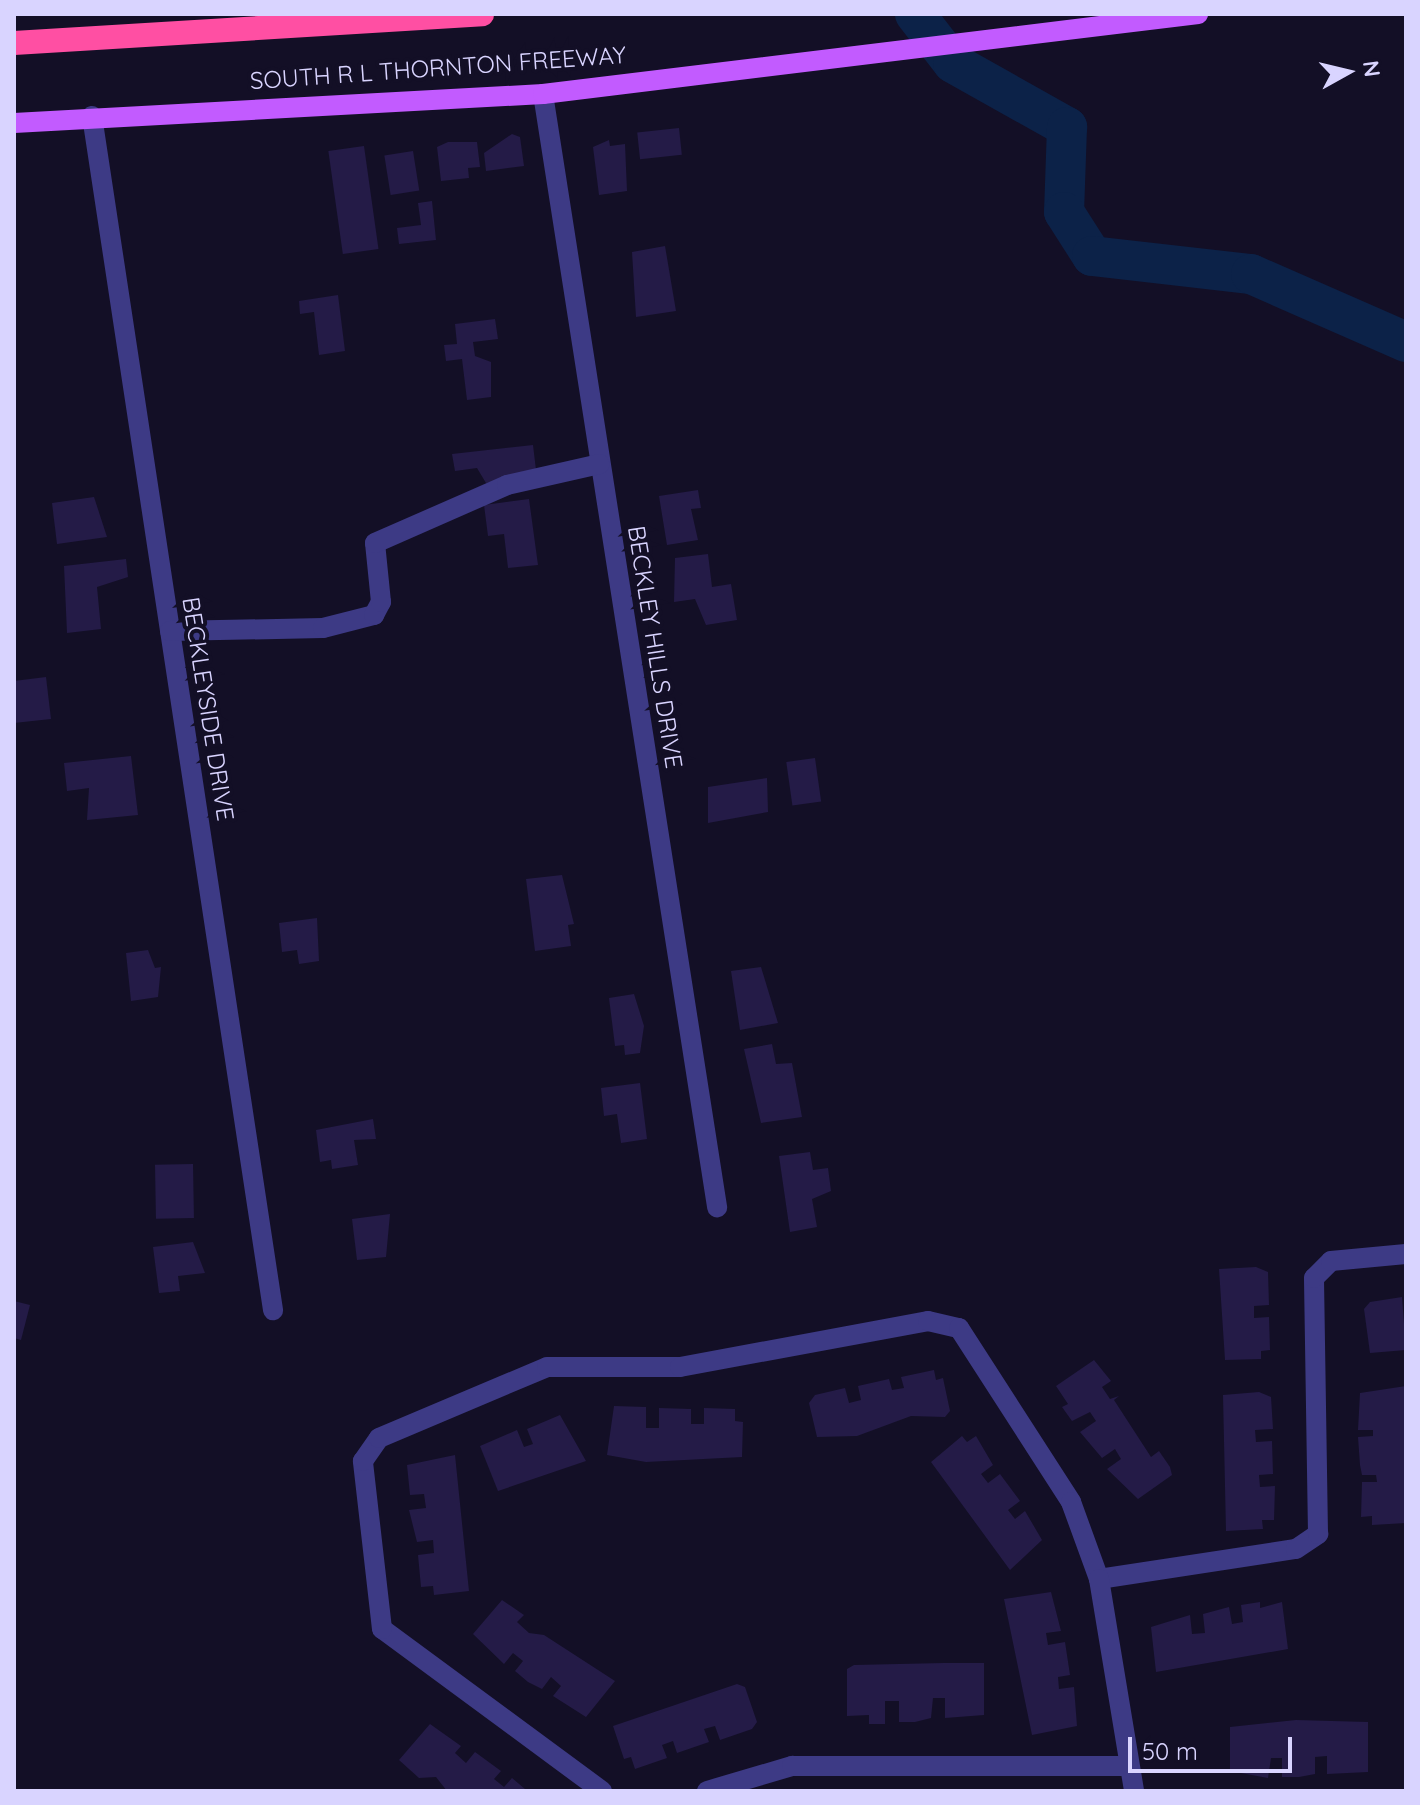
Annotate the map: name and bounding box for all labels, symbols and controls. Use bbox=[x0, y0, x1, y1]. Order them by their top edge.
north arrow bbox=[1308, 32, 1388, 112]
street label: SOUTH R L THORNTON FREEWAY bbox=[249, 40, 627, 96]
text: N bbox=[1357, 59, 1387, 79]
street label: BECKLEY HILLS DRIVE bbox=[622, 524, 688, 770]
street label: BECKLEYSIDE DRIVE bbox=[176, 595, 240, 823]
scale bar bbox=[1132, 1721, 1296, 1771]
text: 50 m bbox=[1142, 1736, 1198, 1766]

